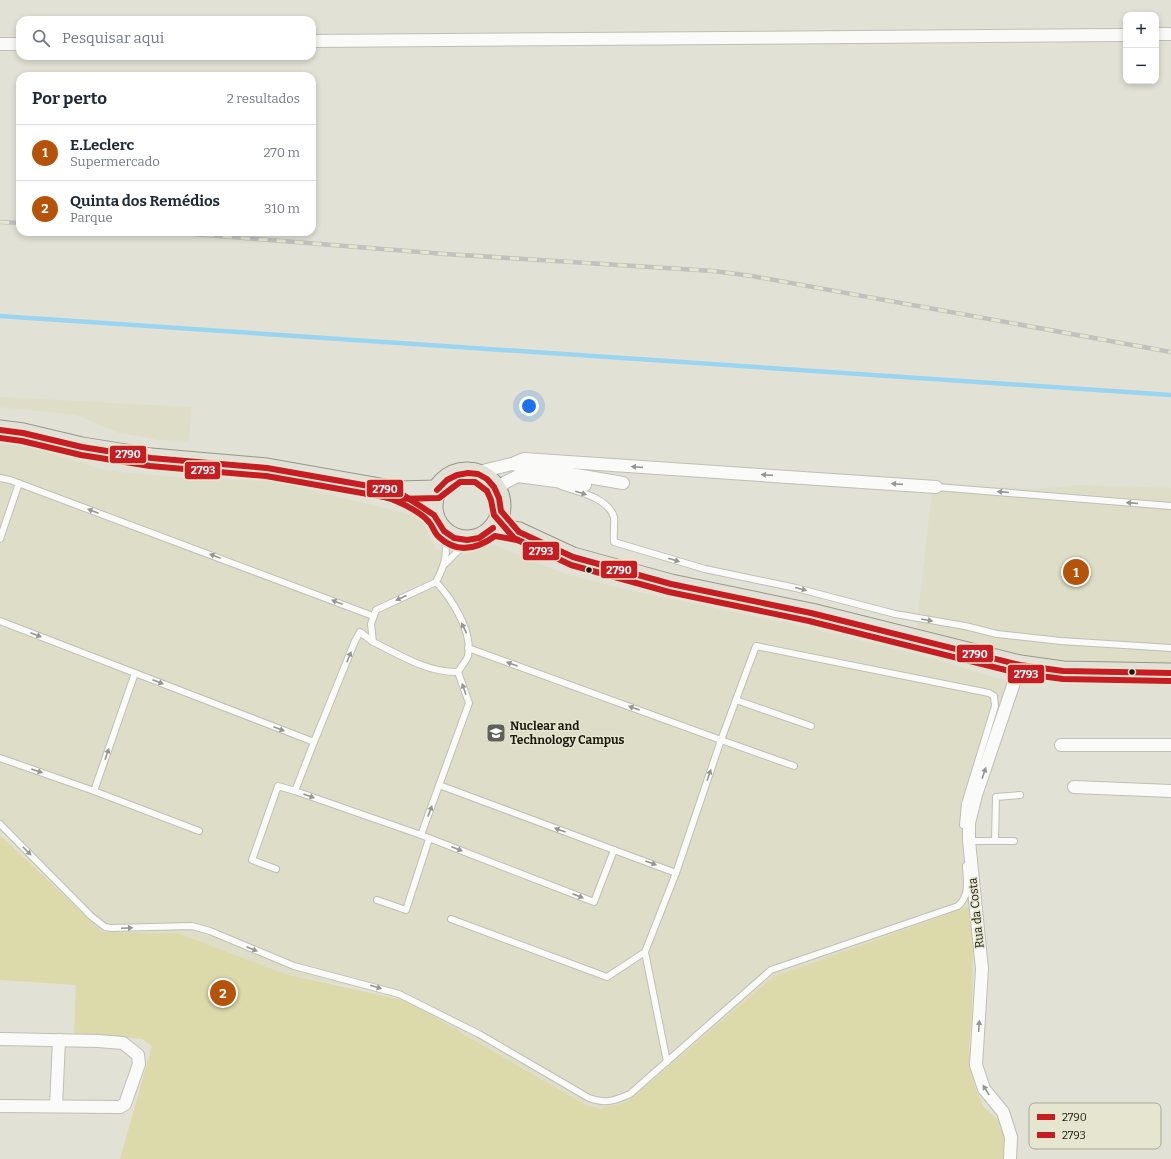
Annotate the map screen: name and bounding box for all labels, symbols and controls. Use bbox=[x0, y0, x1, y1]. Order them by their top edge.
map controls bbox=[1123, 12, 1159, 84]
button: + bbox=[1123, 12, 1159, 48]
search box bbox=[16, 16, 316, 60]
icon: search bbox=[30, 27, 52, 49]
text: Pesquisar aqui bbox=[62, 29, 164, 47]
button: − bbox=[1123, 48, 1159, 84]
text: Por perto bbox=[32, 88, 107, 109]
text: 2 resultados bbox=[227, 91, 300, 106]
text: E.Leclerc bbox=[70, 136, 134, 154]
text: 1 bbox=[42, 145, 48, 160]
text: 270 m bbox=[263, 145, 300, 160]
text: Supermercado bbox=[70, 154, 160, 169]
text: Quinta dos Remédios bbox=[70, 192, 220, 210]
text: 2 bbox=[41, 201, 49, 216]
text: 310 m bbox=[264, 201, 300, 216]
text: Parque bbox=[70, 210, 113, 225]
your location bbox=[519, 396, 539, 416]
line badge: 2790 bbox=[109, 445, 147, 464]
text: 2790 bbox=[115, 448, 141, 461]
line badge: 2793 bbox=[184, 461, 221, 480]
one-way arrow bbox=[631, 463, 643, 470]
text: 2793 bbox=[191, 464, 215, 477]
one-way arrow bbox=[761, 472, 773, 479]
line badge: 2790 bbox=[366, 479, 404, 498]
one-way arrow bbox=[891, 481, 903, 488]
text: 2790 bbox=[372, 483, 398, 496]
one-way arrow bbox=[997, 489, 1009, 496]
one-way arrow bbox=[576, 490, 588, 496]
one-way arrow bbox=[1126, 499, 1138, 506]
one-way arrow bbox=[87, 507, 99, 513]
line badge: 2793 bbox=[522, 541, 560, 561]
text: 2793 bbox=[529, 545, 553, 558]
one-way arrow bbox=[208, 553, 220, 559]
one-way arrow bbox=[669, 557, 681, 563]
pin: 1 bbox=[1063, 557, 1089, 587]
line badge: 2790 bbox=[600, 560, 638, 579]
text: 2790 bbox=[606, 564, 632, 577]
unlabelled marker bbox=[584, 565, 594, 575]
one-way arrow bbox=[795, 586, 807, 592]
one-way arrow bbox=[395, 595, 407, 601]
one-way arrow bbox=[330, 599, 342, 605]
one-way arrow bbox=[921, 617, 933, 623]
one-way arrow bbox=[461, 622, 467, 633]
one-way arrow bbox=[31, 633, 43, 639]
line badge: 2790 bbox=[956, 644, 994, 663]
text: 2790 bbox=[962, 648, 988, 661]
one-way arrow bbox=[346, 650, 352, 662]
one-way arrow bbox=[506, 661, 518, 667]
line badge: 2793 bbox=[1007, 664, 1045, 684]
unlabelled marker bbox=[1127, 667, 1137, 677]
text: 2793 bbox=[1014, 668, 1038, 681]
one-way arrow bbox=[152, 679, 164, 685]
one-way arrow bbox=[461, 683, 467, 695]
one-way arrow bbox=[628, 705, 640, 711]
place label: Nuclear and Technology Campus bbox=[510, 719, 625, 747]
school or university icon: Nuclear and Technology Campus bbox=[485, 722, 507, 744]
one-way arrow bbox=[273, 726, 285, 732]
one-way arrow bbox=[104, 747, 110, 759]
one-way arrow bbox=[981, 767, 987, 779]
one-way arrow bbox=[31, 768, 43, 774]
one-way arrow bbox=[707, 769, 713, 781]
one-way arrow bbox=[304, 793, 316, 799]
one-way arrow bbox=[427, 805, 433, 817]
one-way arrow bbox=[554, 827, 566, 833]
one-way arrow bbox=[23, 846, 32, 856]
one-way arrow bbox=[452, 847, 464, 853]
one-way arrow bbox=[645, 861, 657, 867]
street label: Rua da Costa bbox=[965, 877, 987, 949]
one-way arrow bbox=[573, 894, 585, 900]
one-way arrow bbox=[121, 924, 133, 931]
one-way arrow bbox=[247, 946, 258, 952]
pin: 2 bbox=[210, 978, 236, 1008]
one-way arrow bbox=[370, 984, 382, 990]
one-way arrow bbox=[975, 1020, 982, 1032]
one-way arrow bbox=[983, 1084, 990, 1096]
legend bbox=[1029, 1103, 1161, 1149]
text: 2790 bbox=[1062, 1111, 1087, 1124]
text: 2793 bbox=[1062, 1129, 1086, 1142]

